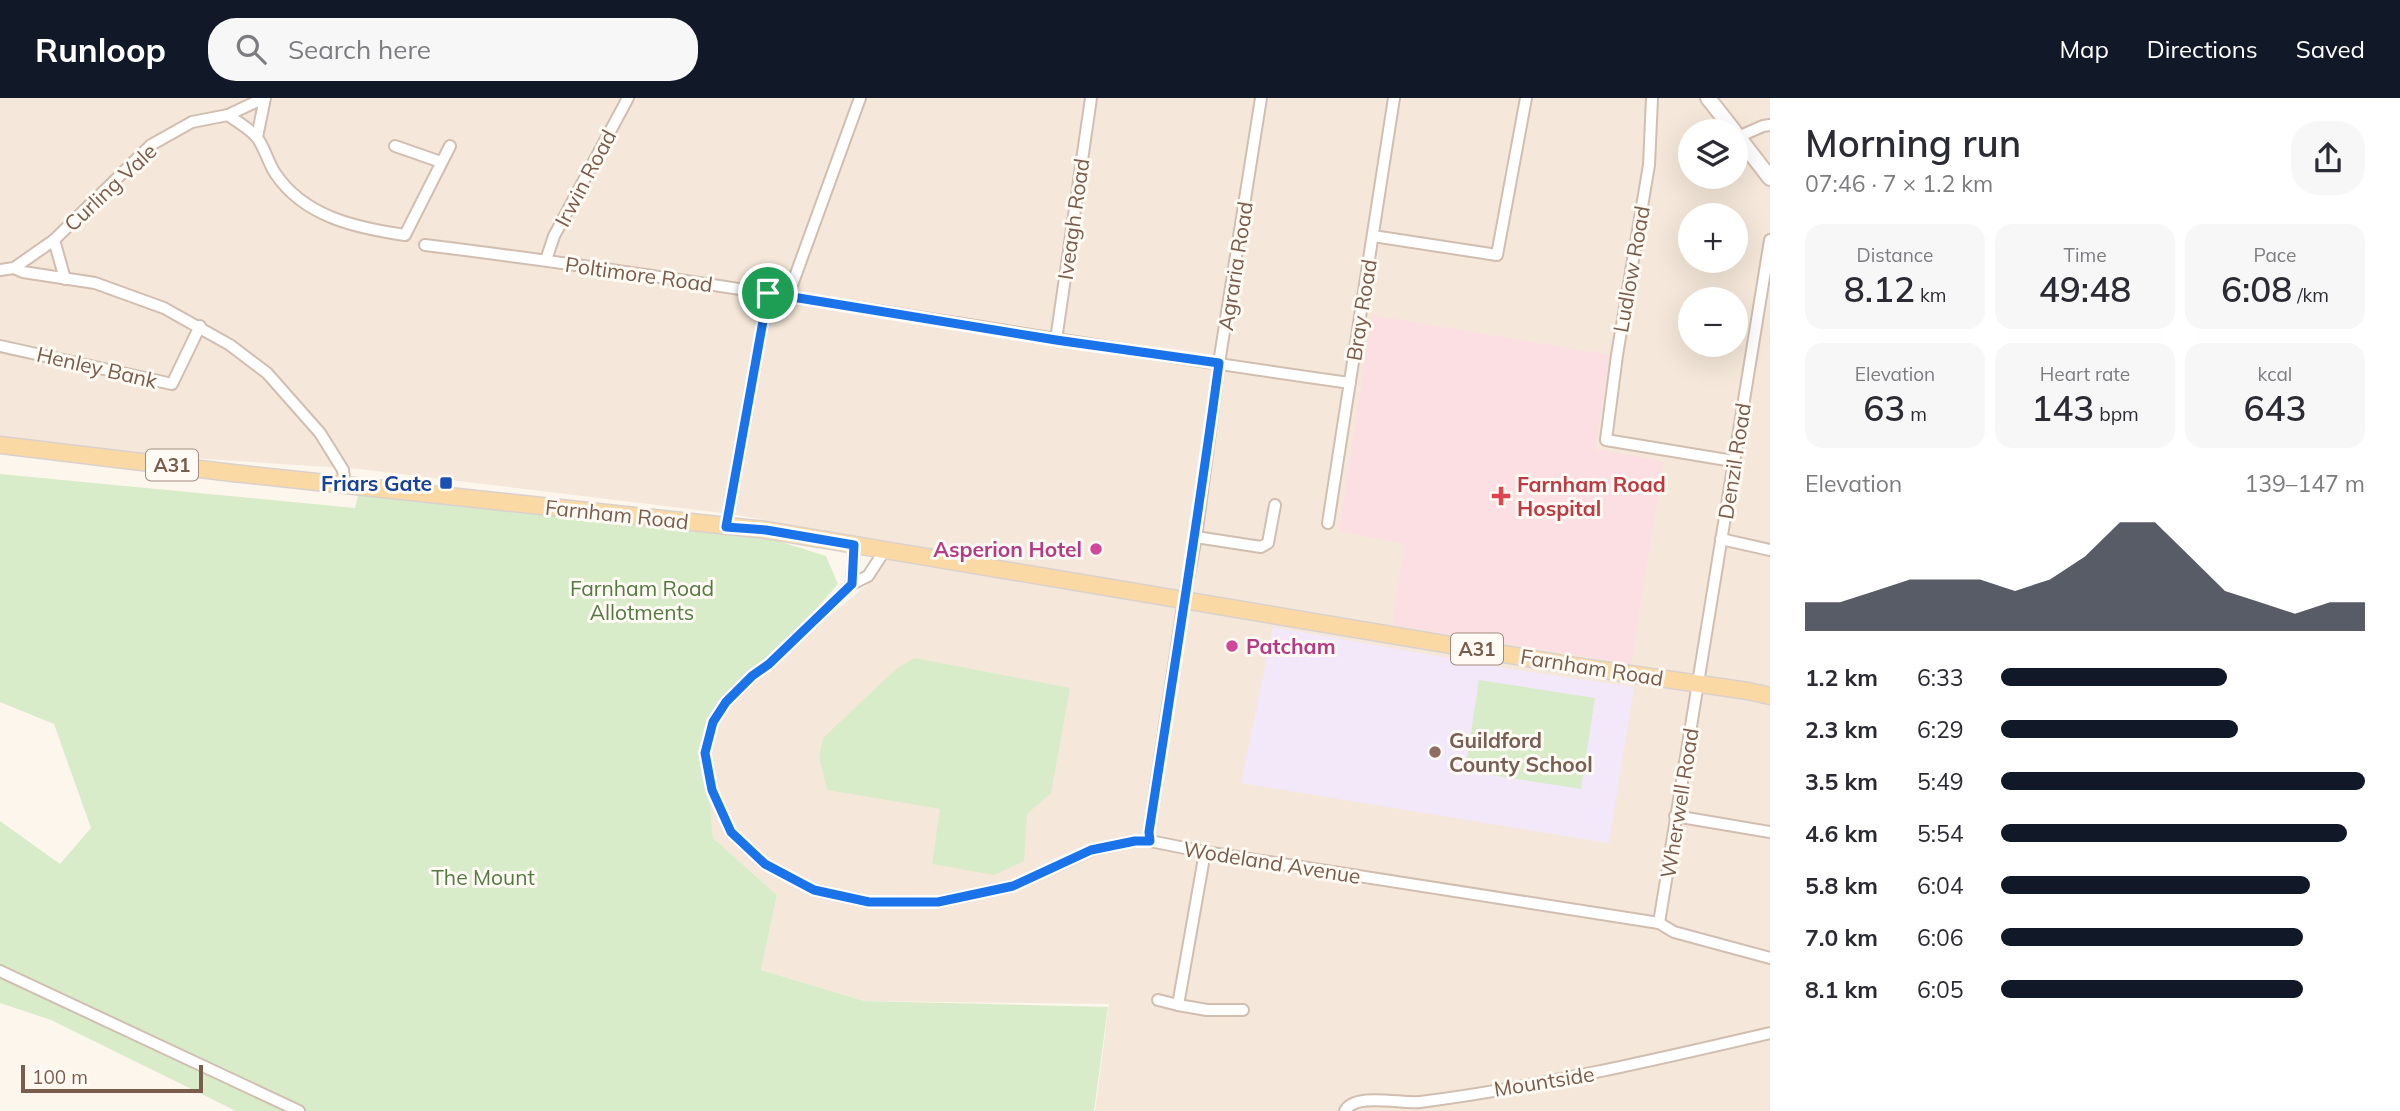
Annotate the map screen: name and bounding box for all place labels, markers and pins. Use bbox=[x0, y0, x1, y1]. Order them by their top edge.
pin bbox=[738, 263, 798, 323]
place label: Friars Gate bbox=[321, 470, 432, 496]
place label: Farnham Road Hospital bbox=[1517, 471, 1666, 521]
marker: Friars Gate bbox=[438, 475, 454, 491]
marker: Farnham Road Hospital bbox=[1491, 486, 1511, 506]
place label: Asperion Hotel bbox=[933, 536, 1082, 562]
marker: Asperion Hotel bbox=[1088, 541, 1104, 557]
place label: Patcham bbox=[1246, 633, 1336, 659]
marker: Patcham bbox=[1224, 638, 1240, 654]
place label: Guildford County School bbox=[1449, 727, 1593, 777]
marker: Guildford County School bbox=[1427, 744, 1443, 760]

